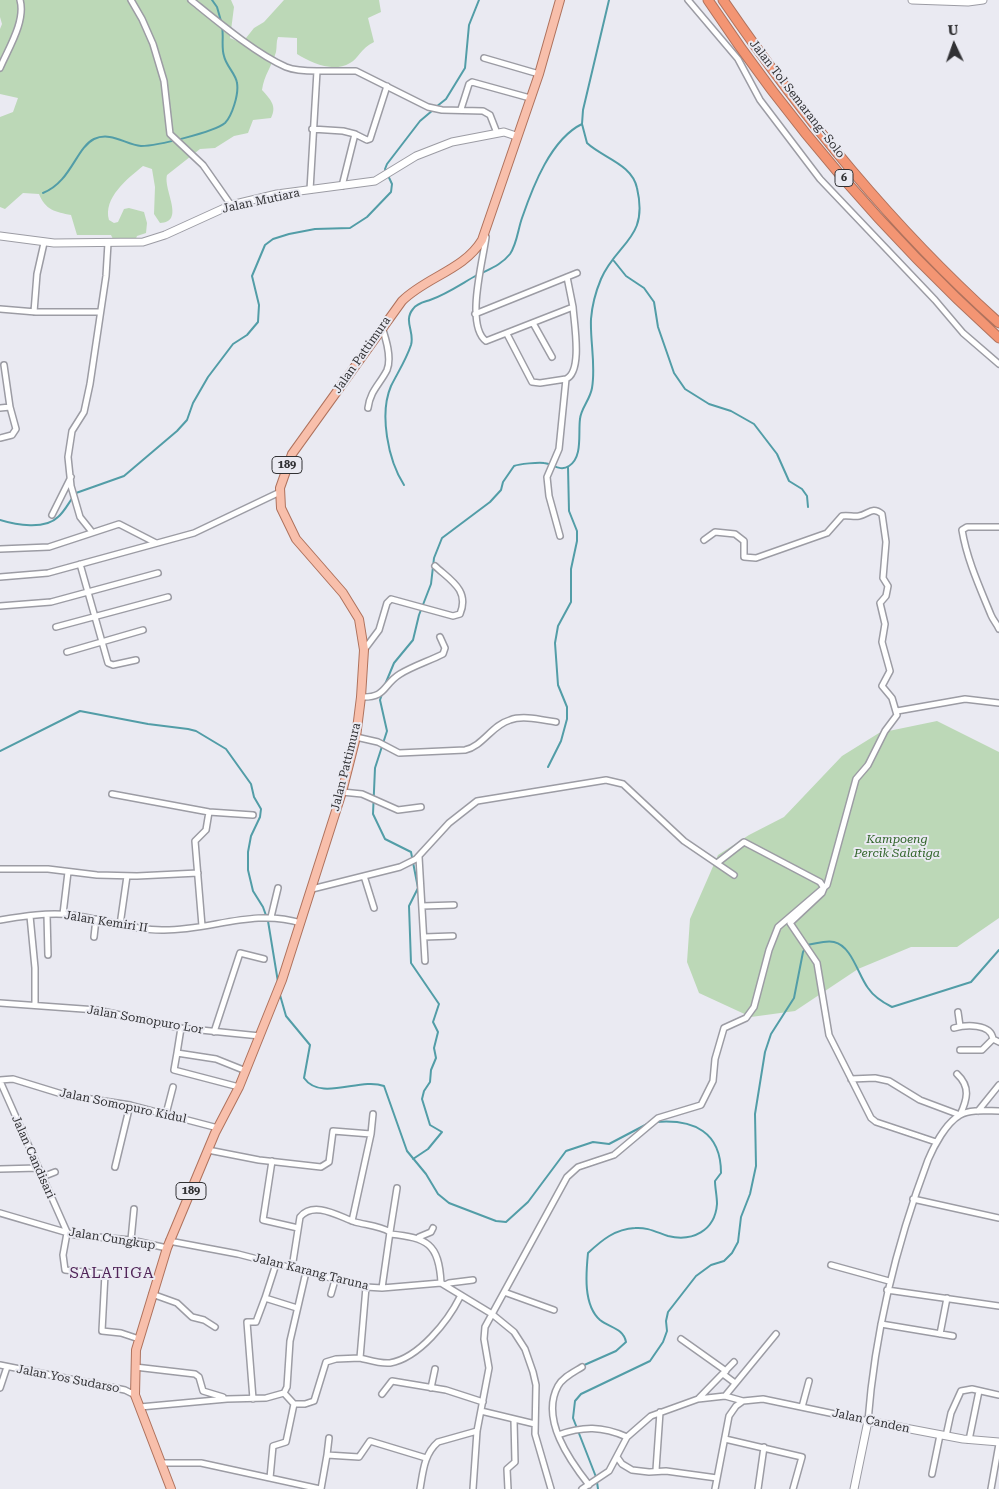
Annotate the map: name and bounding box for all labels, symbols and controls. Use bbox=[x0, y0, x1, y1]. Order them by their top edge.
north arrow bbox=[929, 20, 979, 70]
text: U bbox=[947, 22, 959, 38]
street label: Jalan Tol Semarang–Solo bbox=[746, 37, 848, 161]
road number: 6 bbox=[835, 170, 853, 187]
street label: Jalan Mutiara bbox=[221, 186, 301, 216]
street label: Jalan Pattimura bbox=[330, 314, 394, 396]
road number: 189 bbox=[272, 456, 302, 474]
street label: Jalan Pattimura bbox=[328, 721, 364, 813]
park label: Kampoeng Percik Salatiga bbox=[854, 832, 940, 860]
street label: Jalan Kemiri II bbox=[63, 908, 149, 936]
street label: Jalan Somopuro Lor bbox=[86, 1003, 204, 1037]
street label: Jalan Somopuro Kidul bbox=[58, 1086, 188, 1126]
street label: Jalan Candisari bbox=[8, 1113, 58, 1201]
road number: 189 bbox=[176, 1182, 206, 1200]
street label: Jalan Cungkup bbox=[68, 1225, 156, 1253]
street label: Jalan Karang Taruna bbox=[252, 1251, 370, 1293]
district label: SALATIGA bbox=[69, 1265, 155, 1283]
street label: Jalan Yos Sudarso bbox=[15, 1362, 121, 1396]
street label: Jalan Canden bbox=[831, 1406, 911, 1436]

